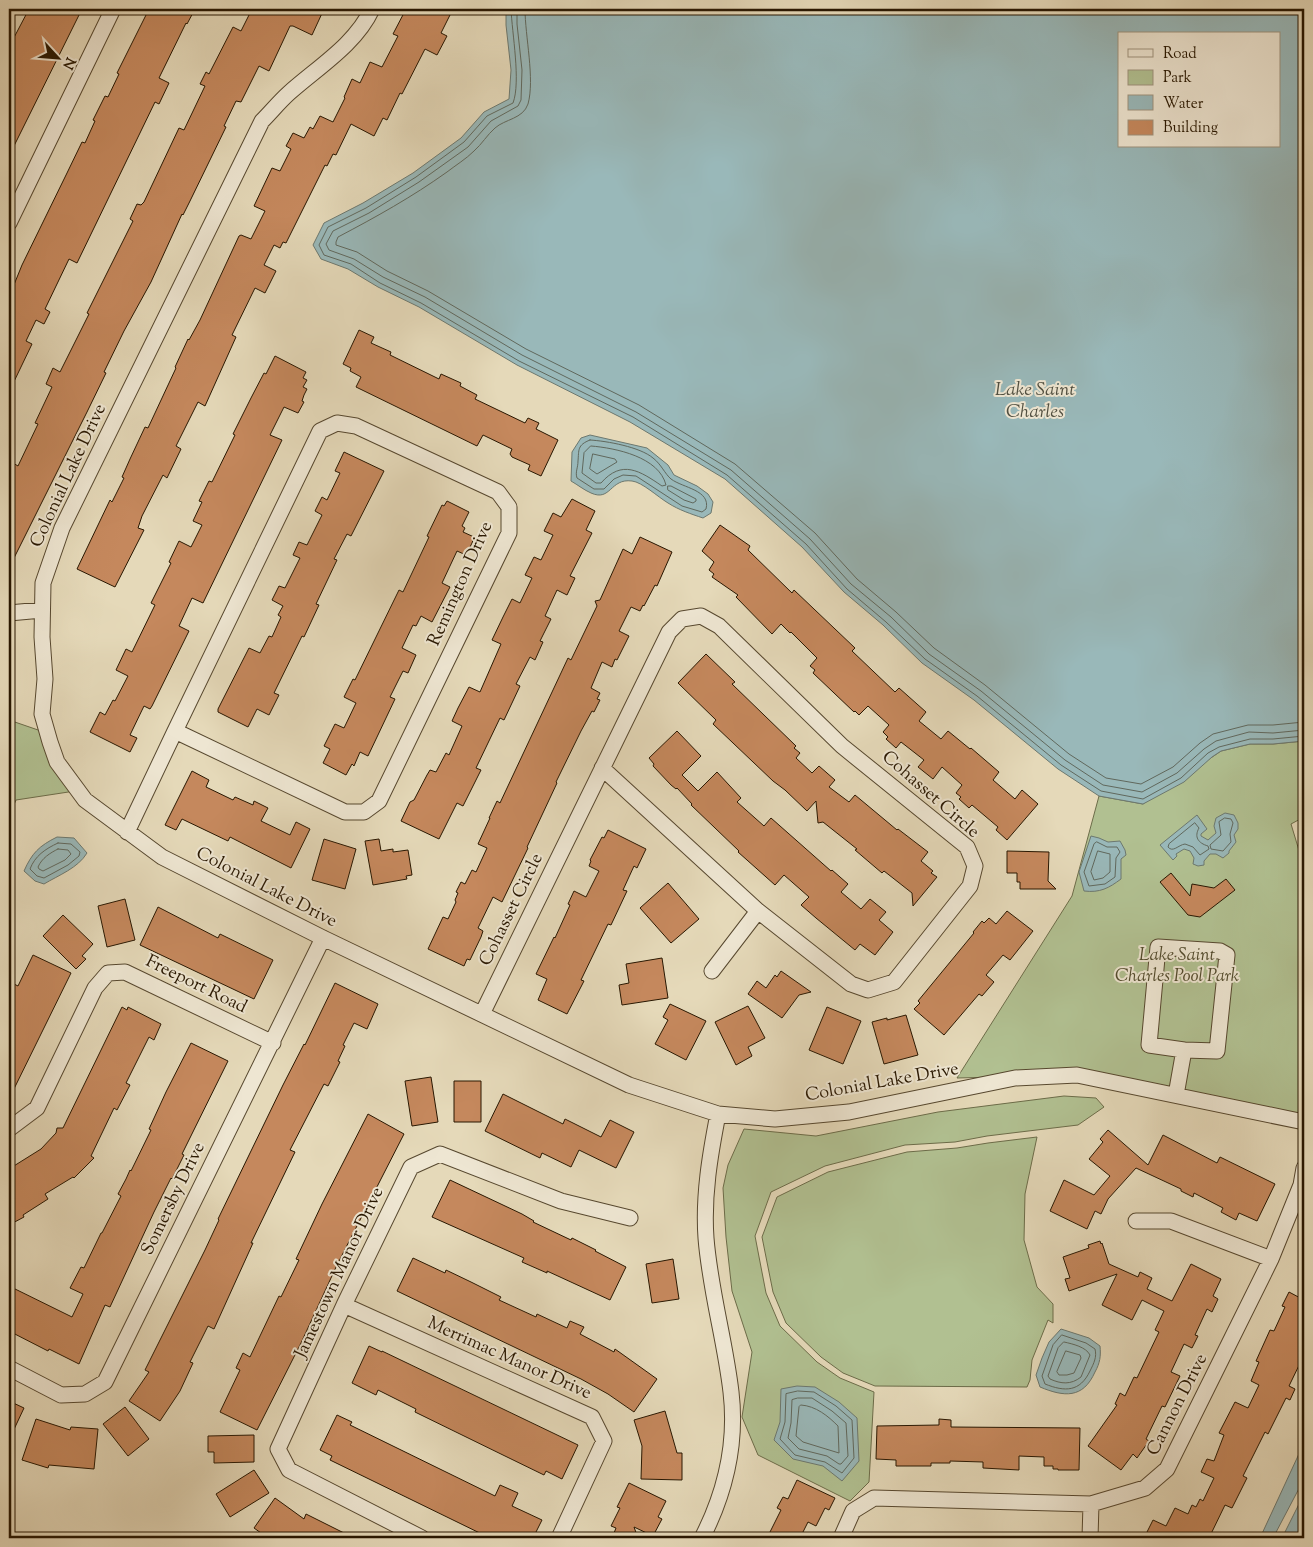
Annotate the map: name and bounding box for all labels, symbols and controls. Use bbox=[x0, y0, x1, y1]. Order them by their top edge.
north arrow bbox=[32, 32, 82, 82]
legend bbox=[1118, 32, 1280, 148]
text: Road bbox=[1163, 44, 1197, 65]
text: N bbox=[56, 53, 79, 72]
text: Park bbox=[1163, 68, 1192, 89]
text: Water bbox=[1163, 94, 1204, 115]
text: Building bbox=[1163, 118, 1218, 139]
water label: Lake Saint Charles bbox=[995, 377, 1076, 426]
street label: Colonial Lake Drive bbox=[24, 400, 114, 552]
street label: Remington Drive bbox=[422, 518, 500, 650]
street label: Cohasset Circle bbox=[875, 745, 985, 845]
street label: Colonial Lake Drive bbox=[191, 841, 341, 935]
street label: Cohasset Circle bbox=[473, 849, 551, 971]
park label: Lake Saint Charles Pool Park bbox=[1115, 943, 1239, 990]
street label: Freeport Road bbox=[141, 949, 251, 1021]
street label: Colonial Lake Drive bbox=[803, 1057, 961, 1109]
street label: Somersby Drive bbox=[135, 1138, 213, 1260]
street label: Jamestown Manor Drive bbox=[288, 1183, 391, 1364]
street label: Merrimac Manor Drive bbox=[423, 1311, 595, 1407]
street label: Cannon Drive bbox=[1141, 1350, 1215, 1460]

